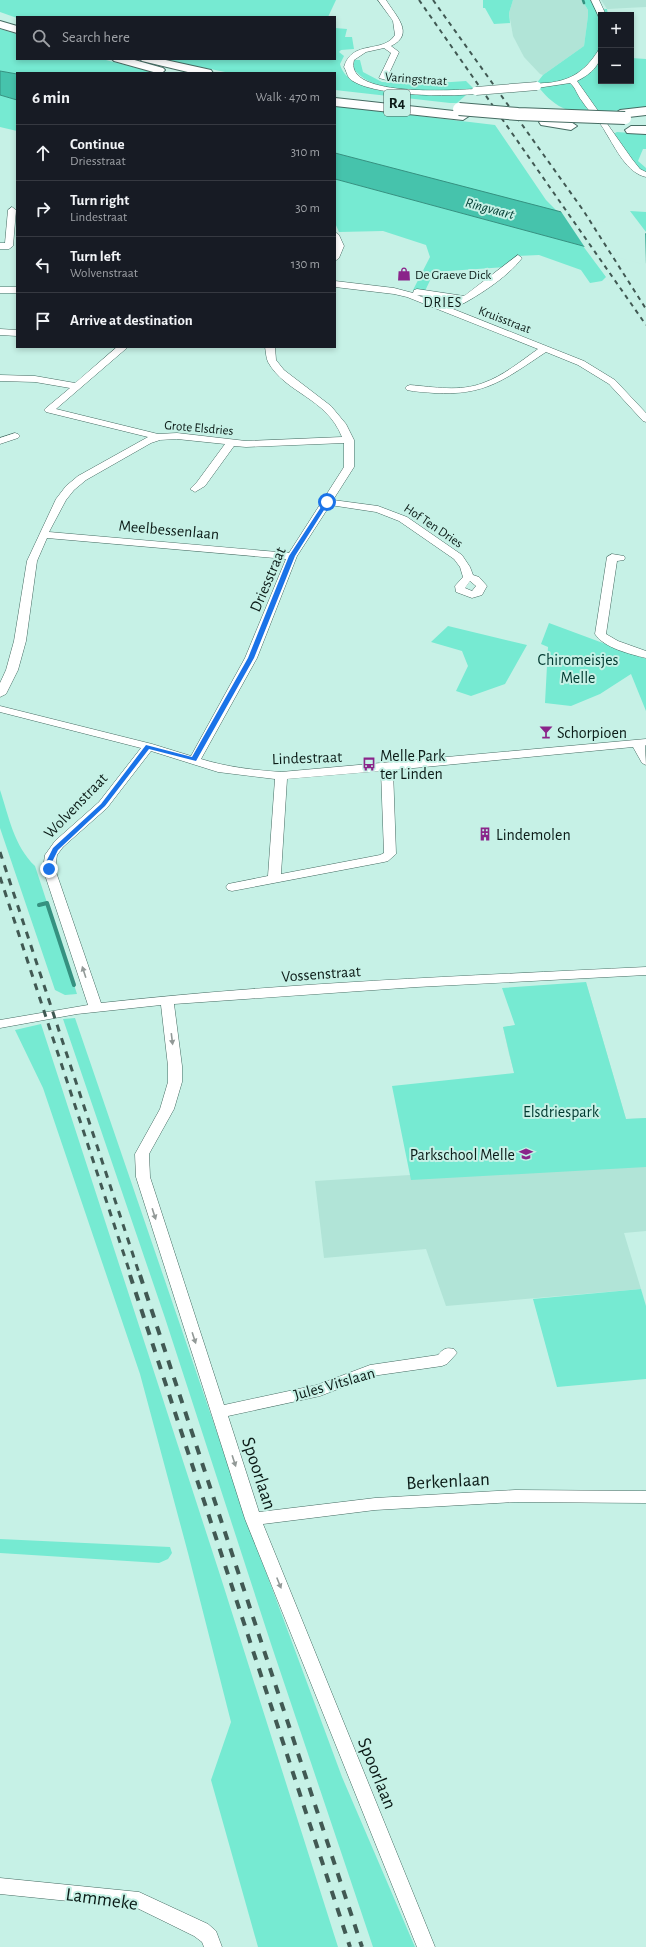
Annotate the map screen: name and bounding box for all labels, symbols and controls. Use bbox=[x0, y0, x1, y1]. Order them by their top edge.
map controls bbox=[598, 12, 634, 84]
button: + bbox=[598, 12, 634, 48]
search box bbox=[16, 16, 336, 60]
icon: search bbox=[30, 27, 52, 49]
text: Search here bbox=[62, 30, 130, 45]
button: − bbox=[598, 48, 634, 84]
street label: Varingstraat bbox=[384, 71, 447, 88]
text: 6 min bbox=[32, 89, 70, 106]
road number: R4 bbox=[384, 90, 410, 116]
text: Walk · 470 m bbox=[256, 91, 320, 104]
text: Continue bbox=[70, 137, 125, 152]
icon: ahead bbox=[32, 142, 54, 164]
text: 310 m bbox=[291, 146, 320, 159]
text: Driesstraat bbox=[70, 155, 126, 168]
text: Turn right bbox=[70, 193, 129, 208]
water label: Ringvaart bbox=[464, 196, 516, 222]
icon: right bbox=[32, 198, 54, 220]
text: 30 m bbox=[295, 202, 320, 215]
text: Lindestraat bbox=[70, 211, 127, 224]
text: Turn left bbox=[70, 249, 121, 264]
icon: left bbox=[32, 254, 54, 276]
text: 130 m bbox=[291, 258, 320, 271]
shop icon: De Graeve Dick bbox=[396, 266, 412, 282]
text: Wolvenstraat bbox=[70, 267, 138, 280]
place label: De Graeve Dick bbox=[415, 269, 491, 282]
district label: DRIES bbox=[424, 296, 462, 310]
street label: Kruisstraat bbox=[476, 304, 532, 336]
icon: arrive bbox=[32, 310, 54, 332]
text: Arrive at destination bbox=[70, 313, 193, 328]
street label: Grote Elsdries bbox=[164, 419, 234, 438]
route start bbox=[318, 493, 336, 511]
street label: Hof Ten Dries bbox=[401, 502, 465, 551]
street label: Meelbessenlaan bbox=[118, 518, 220, 542]
street label: Driesstraat bbox=[247, 545, 289, 614]
park label: Chiromeisjes Melle bbox=[538, 652, 619, 686]
bar icon: Schorpioen bbox=[538, 724, 554, 740]
place label: Schorpioen bbox=[557, 725, 627, 741]
place label: Melle Park ter Linden bbox=[380, 748, 446, 782]
street label: Lindestraat bbox=[272, 749, 342, 767]
bus stop icon: Melle Park ter Linden bbox=[361, 756, 377, 772]
street label: Wolvenstraat bbox=[41, 770, 110, 841]
building icon: Lindemolen bbox=[477, 826, 493, 842]
place label: Lindemolen bbox=[496, 827, 571, 843]
route end bbox=[40, 860, 58, 878]
street label: Vossenstraat bbox=[281, 963, 361, 985]
one-way arrow bbox=[80, 965, 86, 977]
one-way arrow bbox=[168, 1033, 175, 1045]
park label: Elsdriespark bbox=[523, 1104, 600, 1120]
school or university icon: Parkschool Melle bbox=[518, 1146, 534, 1162]
place label: Parkschool Melle bbox=[410, 1147, 515, 1163]
one-way arrow bbox=[152, 1208, 158, 1220]
one-way arrow bbox=[191, 1332, 197, 1344]
street label: Jules Vitslaan bbox=[292, 1365, 377, 1403]
street label: Spoorlaan bbox=[238, 1435, 279, 1512]
one-way arrow bbox=[231, 1456, 237, 1468]
street label: Berkenlaan bbox=[406, 1470, 490, 1493]
one-way arrow bbox=[276, 1578, 282, 1589]
street label: Spoorlaan bbox=[354, 1735, 399, 1812]
street label: Lammeke bbox=[65, 1885, 139, 1914]

